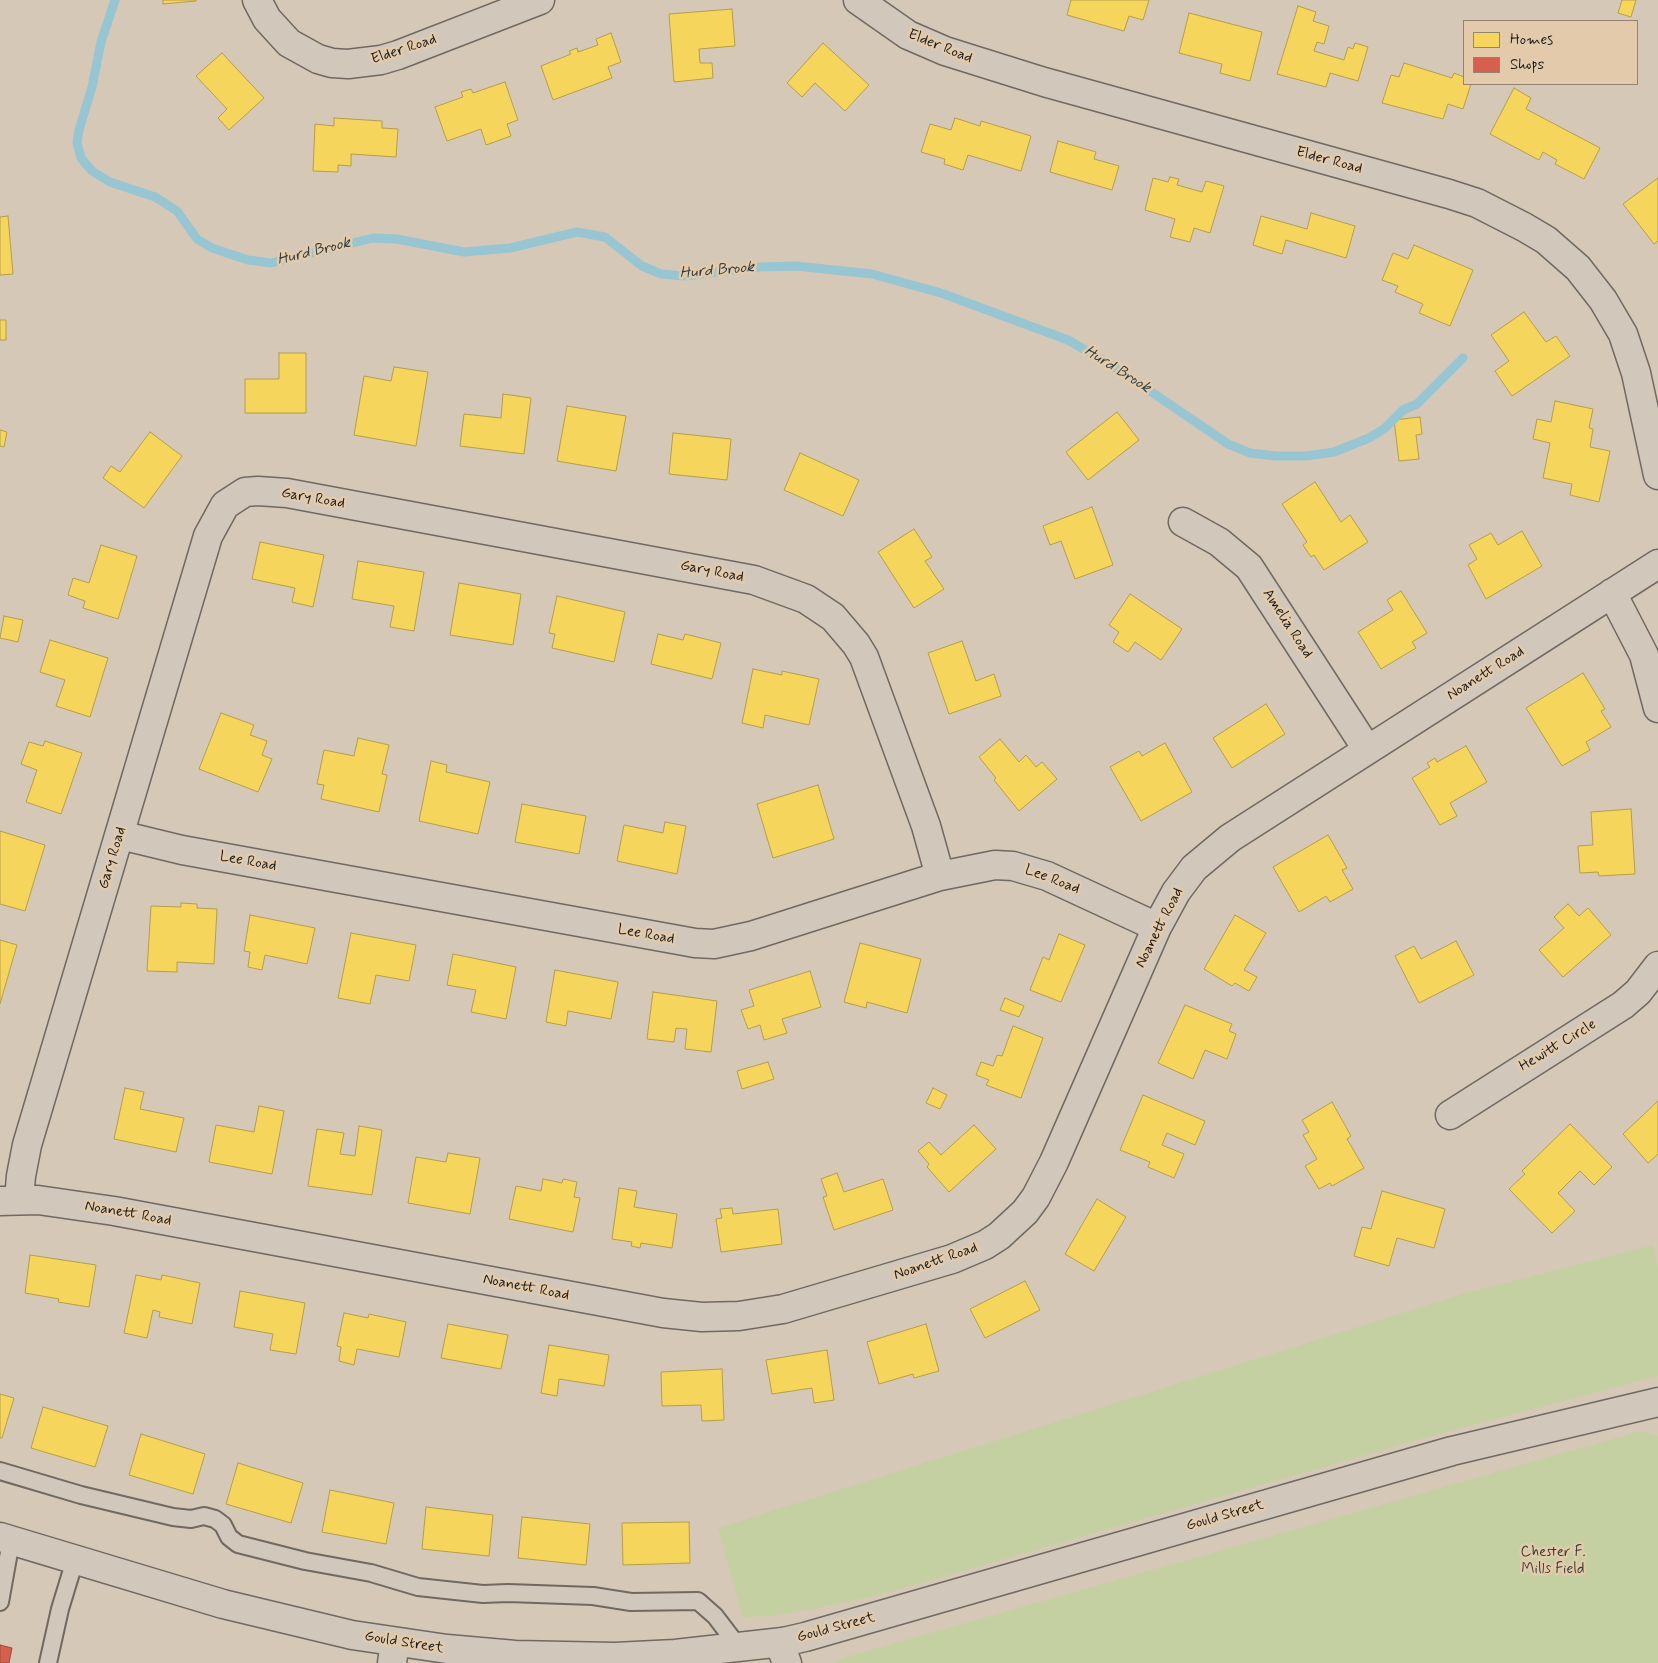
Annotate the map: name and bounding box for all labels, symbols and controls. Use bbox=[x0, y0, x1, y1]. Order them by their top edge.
legend bbox=[1463, 20, 1638, 85]
street label: Elder Road bbox=[905, 26, 975, 68]
text: Homes bbox=[1510, 30, 1553, 50]
street label: Elder Road bbox=[369, 31, 439, 69]
text: Shops bbox=[1510, 55, 1544, 75]
street label: Elder Road bbox=[1294, 144, 1364, 178]
water label: Hurd Brook bbox=[275, 234, 353, 270]
water label: Hurd Brook bbox=[679, 258, 755, 284]
water label: Hurd Brook bbox=[1080, 342, 1154, 398]
street label: Gary Road bbox=[280, 485, 346, 513]
street label: Gary Road bbox=[679, 557, 745, 587]
street label: Amelia Road bbox=[1258, 586, 1316, 662]
street label: Noanett Road bbox=[1444, 643, 1528, 705]
street label: Gary Road bbox=[95, 825, 131, 891]
street label: Lee Road bbox=[218, 848, 278, 876]
street label: Lee Road bbox=[1022, 861, 1082, 899]
street label: Noanett Road bbox=[1132, 885, 1188, 971]
street label: Lee Road bbox=[616, 921, 676, 949]
street label: Hewitt Circle bbox=[1516, 1016, 1600, 1076]
street label: Noanett Road bbox=[83, 1198, 173, 1230]
street label: Noanett Road bbox=[892, 1239, 980, 1285]
street label: Noanett Road bbox=[481, 1271, 571, 1305]
street label: Gould Street bbox=[1184, 1496, 1266, 1536]
park label: Chester F. Mills Field bbox=[1520, 1544, 1586, 1579]
street label: Gould Street bbox=[795, 1609, 877, 1647]
street label: Gould Street bbox=[363, 1628, 445, 1658]

